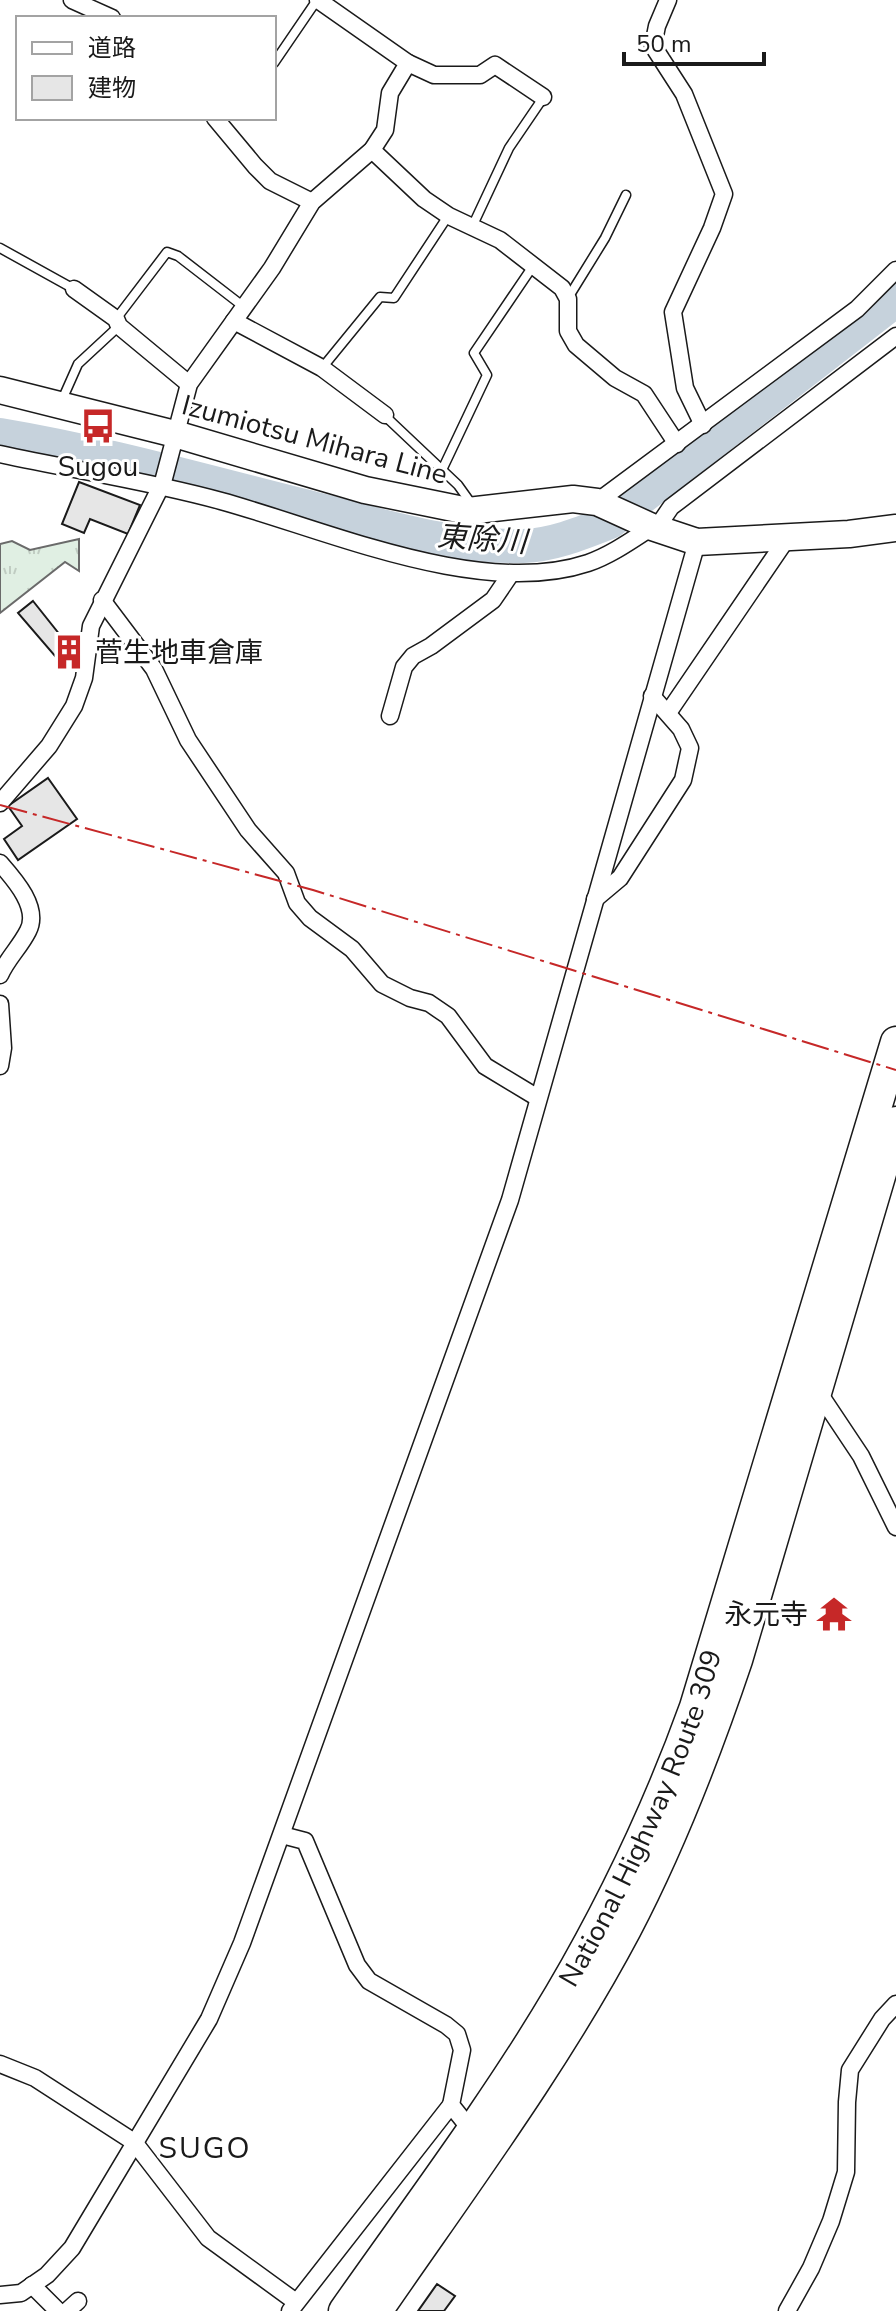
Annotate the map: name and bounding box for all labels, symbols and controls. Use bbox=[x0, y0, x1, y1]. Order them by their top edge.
legend bbox=[16, 16, 276, 120]
scale bar bbox=[624, 16, 764, 66]
text: 50 m bbox=[636, 28, 692, 60]
text: 道路 bbox=[88, 32, 136, 64]
text: 建物 bbox=[88, 72, 136, 104]
street label: Izumiotsu Mihara Line bbox=[178, 386, 452, 494]
bus stop icon: Sugou bbox=[79, 407, 117, 445]
place label: Sugou bbox=[58, 448, 138, 486]
water label: 東除川 bbox=[436, 516, 531, 563]
building icon: 菅生地車倉庫 bbox=[50, 633, 88, 671]
place label: 菅生地車倉庫 bbox=[95, 634, 263, 672]
temple icon: 永元寺 bbox=[815, 1595, 853, 1633]
place label: 永元寺 bbox=[724, 1596, 808, 1634]
street label: National Highway Route 309 bbox=[550, 1645, 731, 1994]
district label: SUGO bbox=[158, 2128, 252, 2169]

